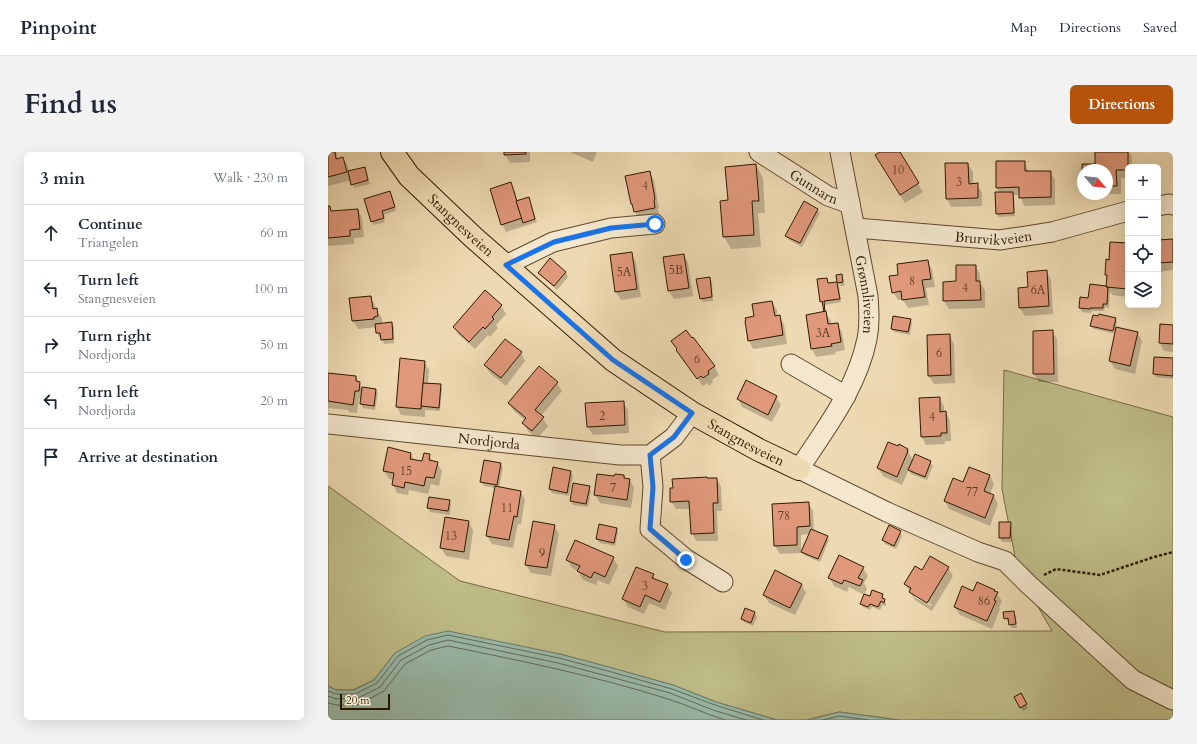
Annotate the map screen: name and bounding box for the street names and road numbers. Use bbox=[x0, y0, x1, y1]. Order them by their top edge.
street label: Gunnarn bbox=[786, 165, 841, 209]
street label: Stangnesveien bbox=[423, 190, 498, 261]
street label: Brurvikveien bbox=[954, 226, 1034, 250]
street label: Grønnliveien bbox=[850, 254, 878, 335]
street label: Stangnesveien bbox=[704, 415, 787, 471]
street label: Nordjorda bbox=[457, 429, 521, 454]

